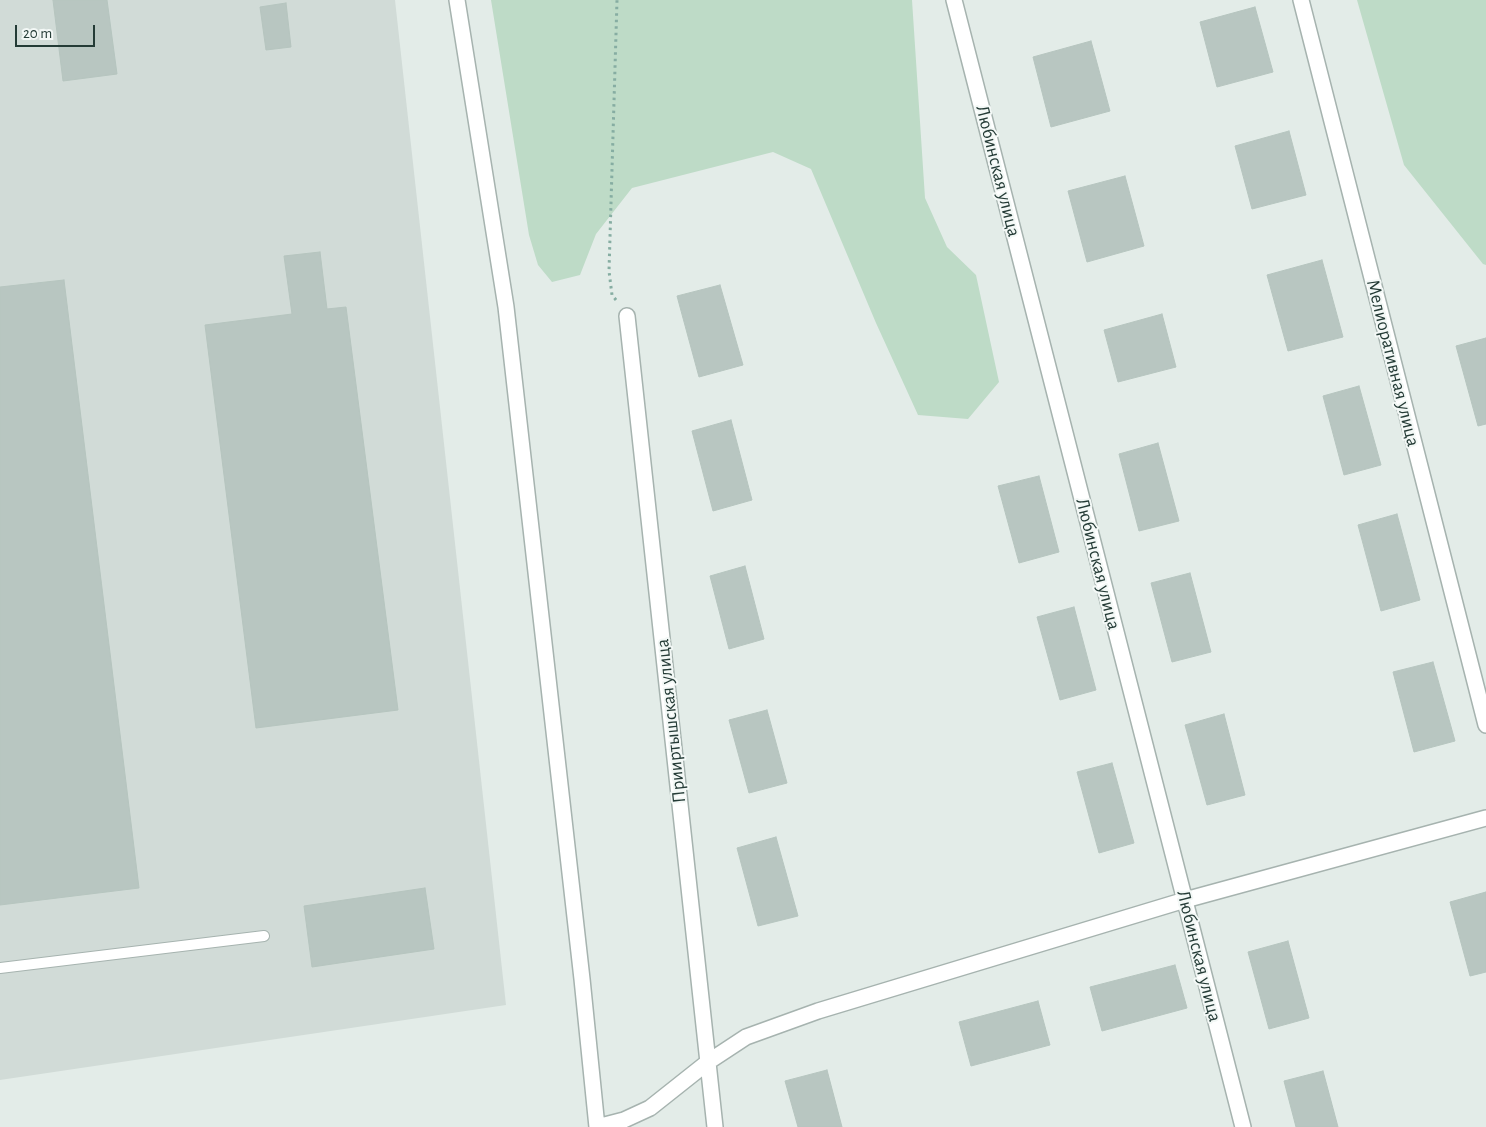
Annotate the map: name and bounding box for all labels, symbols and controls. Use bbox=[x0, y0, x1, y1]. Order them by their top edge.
scale bar bbox=[18, 15, 98, 47]
text: 20 m bbox=[23, 26, 52, 41]
street label: Любинская улица bbox=[971, 103, 1025, 239]
street label: Мелиоративная улица bbox=[1361, 277, 1425, 449]
street label: Любинская улица bbox=[1071, 496, 1125, 632]
street label: Прииртышская улица bbox=[651, 638, 691, 804]
street label: Любинская улица bbox=[1172, 888, 1226, 1024]

